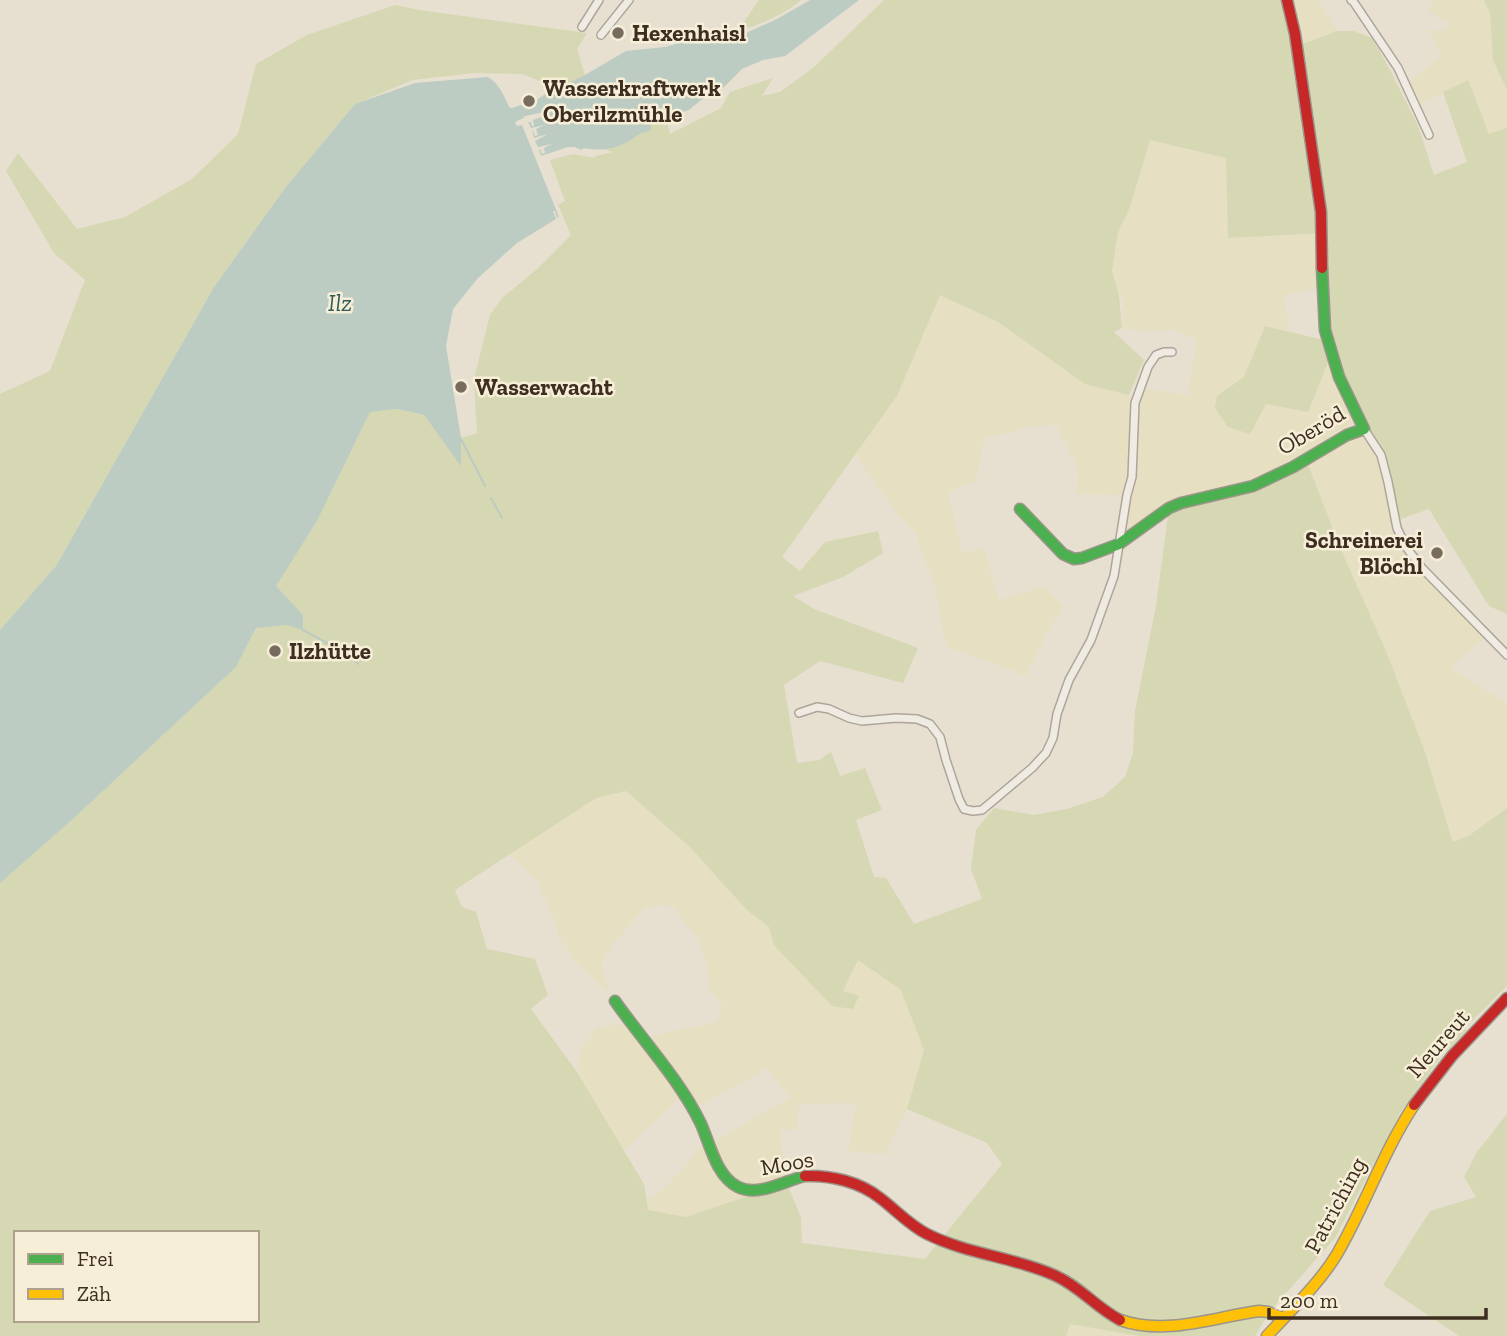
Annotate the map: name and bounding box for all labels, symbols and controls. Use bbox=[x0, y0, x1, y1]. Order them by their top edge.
place label: Hexenhaisl bbox=[632, 19, 747, 47]
marker: Hexenhaisl bbox=[610, 25, 626, 41]
place label: Wasserkraftwerk Oberilzmühle bbox=[543, 74, 721, 128]
marker: Wasserkraftwerk Oberilzmühle bbox=[521, 93, 537, 109]
water label: Ilz bbox=[328, 288, 352, 317]
place label: Wasserwacht bbox=[475, 373, 614, 401]
marker: Wasserwacht bbox=[453, 379, 469, 395]
street label: Oberöd bbox=[1272, 399, 1350, 461]
place label: Schreinerei Blöchl bbox=[1305, 526, 1423, 580]
marker: Schreinerei Blöchl bbox=[1429, 545, 1445, 561]
place label: Ilzhütte bbox=[289, 637, 371, 665]
marker: Ilzhütte bbox=[267, 643, 283, 659]
street label: Neureut bbox=[1401, 1002, 1476, 1083]
street label: Moos bbox=[758, 1145, 816, 1181]
street label: Patriching bbox=[1298, 1152, 1372, 1258]
legend bbox=[14, 1231, 259, 1322]
text: Frei bbox=[77, 1246, 113, 1271]
scale bar bbox=[1269, 1276, 1486, 1320]
text: Zäh bbox=[77, 1281, 111, 1306]
text: 200 m bbox=[1280, 1288, 1338, 1313]

